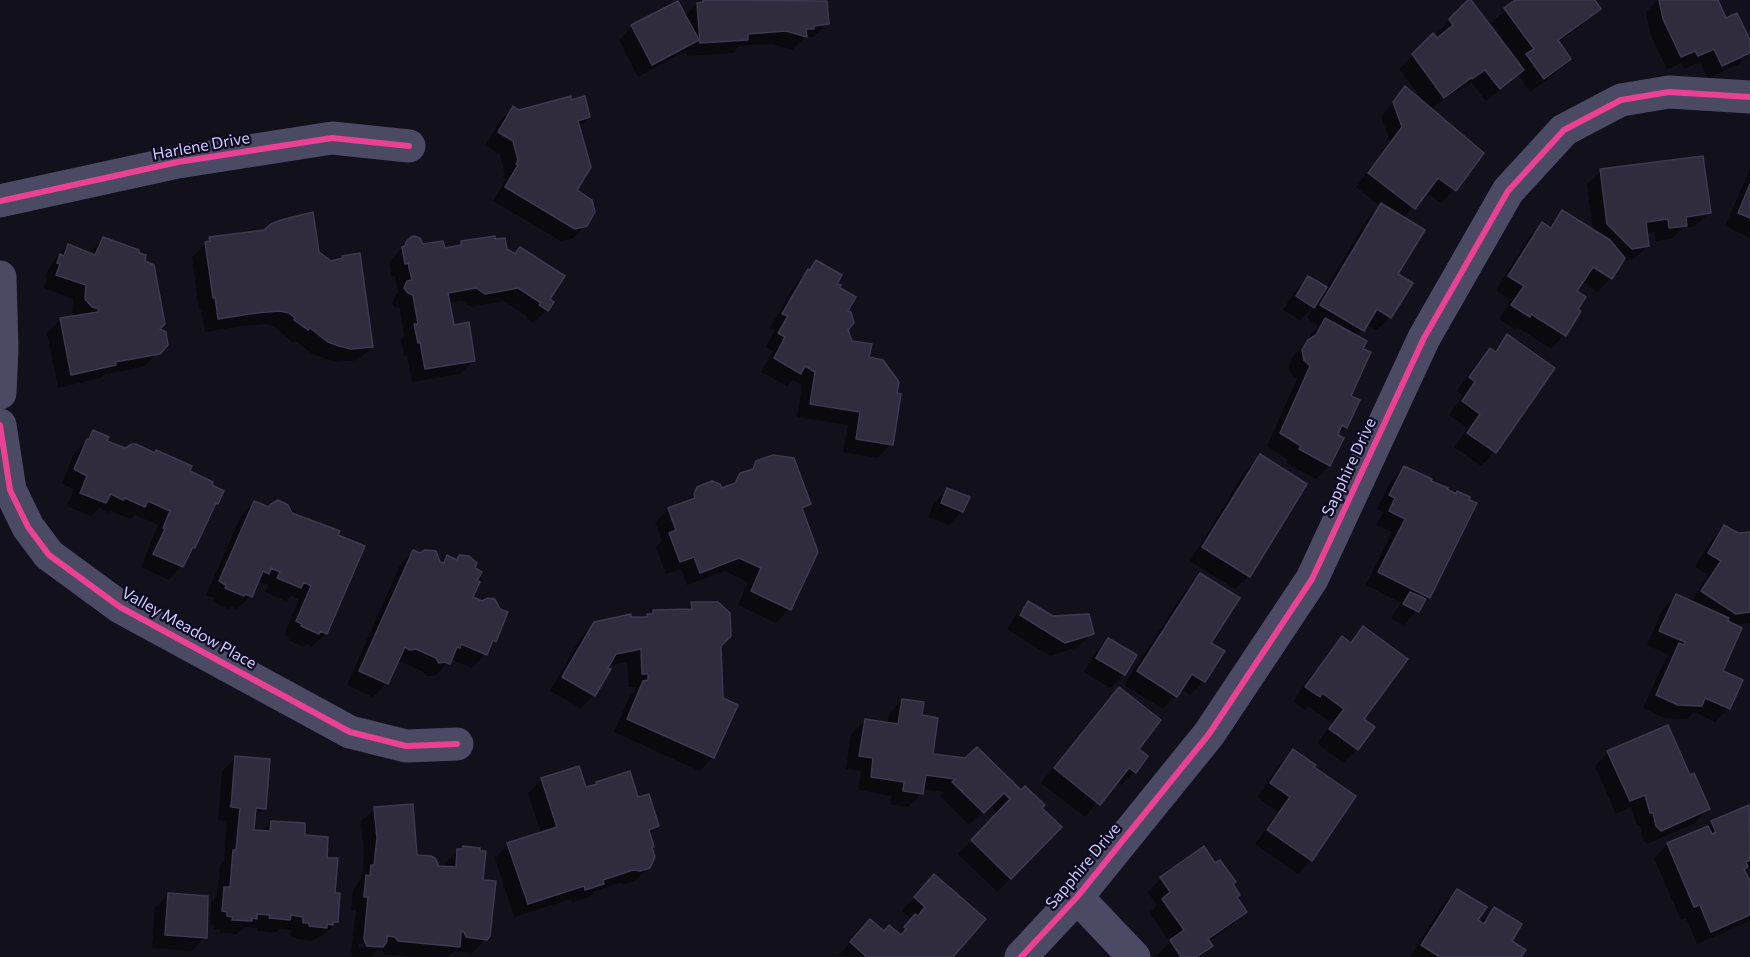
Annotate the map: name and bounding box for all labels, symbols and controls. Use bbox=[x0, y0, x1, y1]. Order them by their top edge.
street label: Harlene Drive bbox=[151, 128, 251, 164]
street label: Sapphire Drive bbox=[1318, 415, 1380, 519]
street label: Valley Meadow Place bbox=[118, 583, 260, 673]
street label: Sapphire Drive bbox=[1042, 819, 1124, 913]

